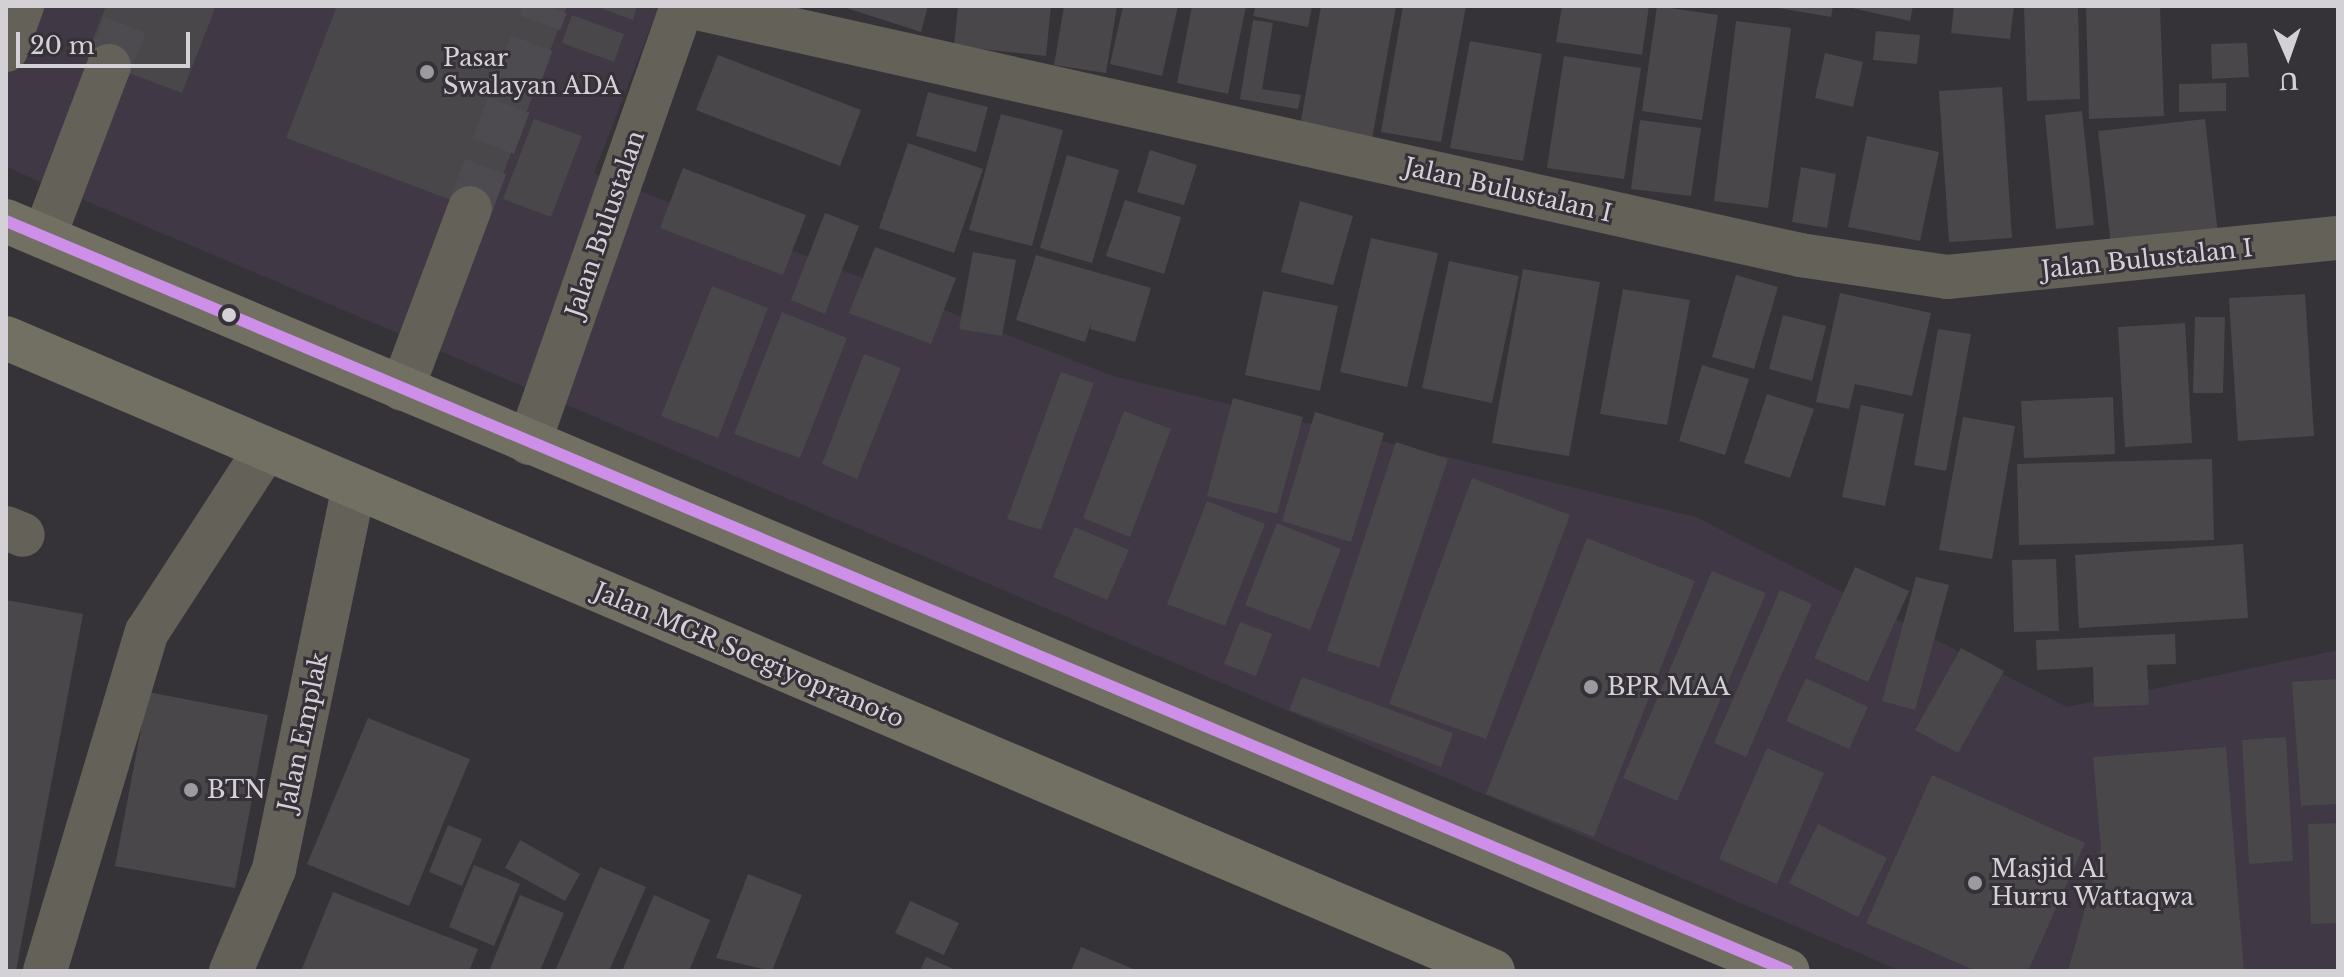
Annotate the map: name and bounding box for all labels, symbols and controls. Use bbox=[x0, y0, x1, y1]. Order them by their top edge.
scale bar bbox=[20, 16, 194, 66]
north arrow bbox=[2248, 16, 2328, 96]
text: 20 m bbox=[30, 31, 95, 60]
place label: Pasar Swalayan ADA bbox=[443, 44, 622, 100]
marker: Pasar Swalayan ADA bbox=[418, 63, 436, 81]
text: U bbox=[2279, 67, 2299, 94]
street label: Jalan Bulustalan bbox=[560, 127, 650, 321]
street label: Jalan Bulustalan I bbox=[1401, 152, 1615, 228]
street label: Jalan Bulustalan I bbox=[2040, 234, 2254, 284]
unlabelled marker bbox=[221, 307, 237, 323]
street label: Jalan MGR Soegiyopranoto bbox=[589, 576, 909, 734]
street label: Jalan Emplak bbox=[272, 650, 334, 814]
place label: BPR MAA bbox=[1607, 673, 1731, 701]
marker: BPR MAA bbox=[1582, 678, 1600, 696]
place label: BTN bbox=[207, 776, 266, 804]
marker: BTN bbox=[182, 781, 200, 799]
place label: Masjid Al Hurru Wattaqwa bbox=[1991, 855, 2195, 911]
marker: Masjid Al Hurru Wattaqwa bbox=[1966, 874, 1984, 892]

